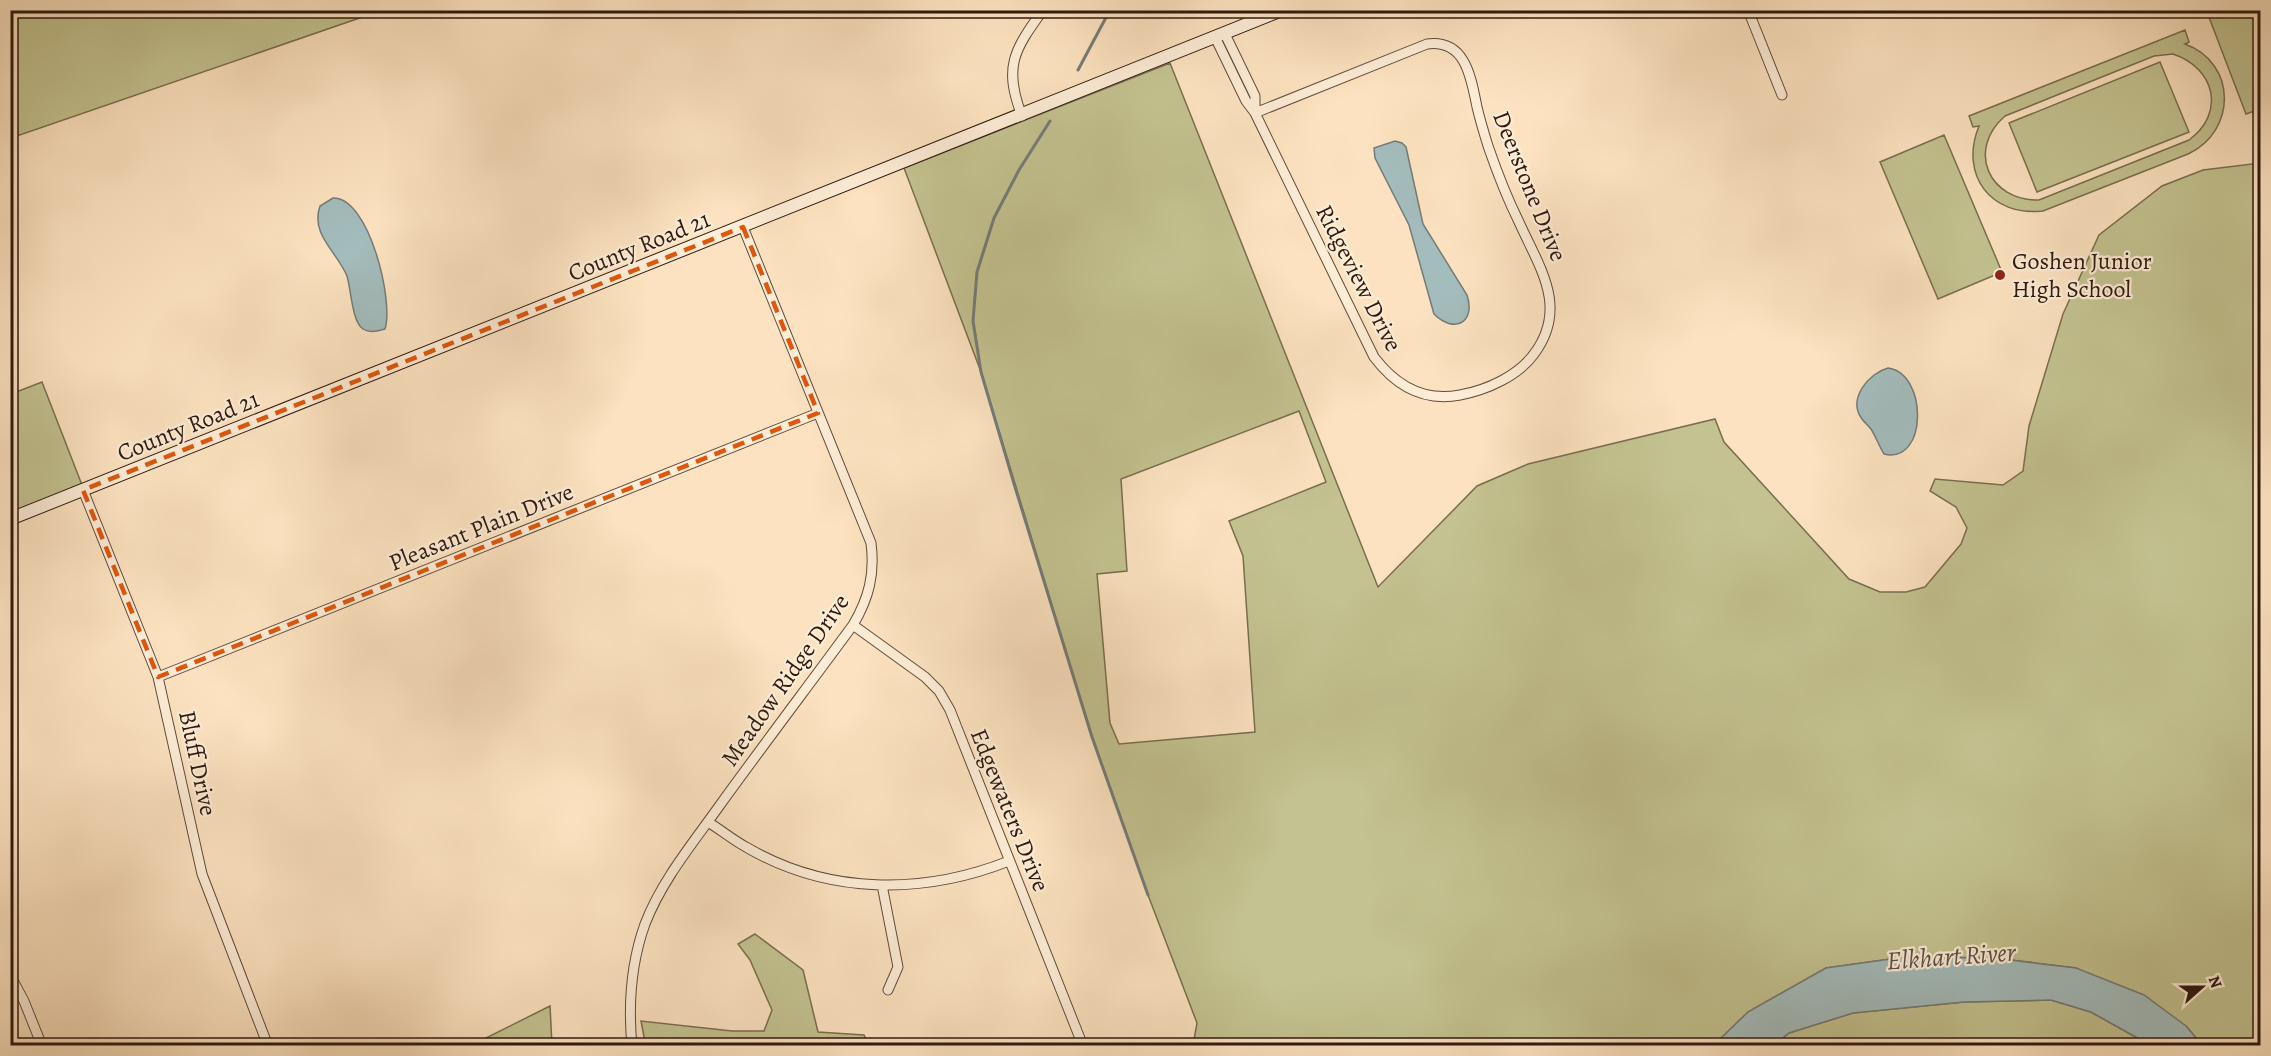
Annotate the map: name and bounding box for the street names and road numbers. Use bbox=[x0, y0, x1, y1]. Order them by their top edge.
street label: Deerstone Drive bbox=[1485, 106, 1575, 266]
street label: Ridgeview Drive bbox=[1308, 199, 1410, 357]
street label: County Road 21 bbox=[563, 203, 715, 289]
street label: County Road 21 bbox=[112, 383, 264, 469]
street label: Pleasant Plain Drive bbox=[384, 475, 578, 579]
street label: Meadow Ridge Drive bbox=[714, 588, 856, 772]
street label: Bluff Drive bbox=[171, 707, 225, 819]
street label: Edgewaters Drive bbox=[963, 724, 1057, 896]

